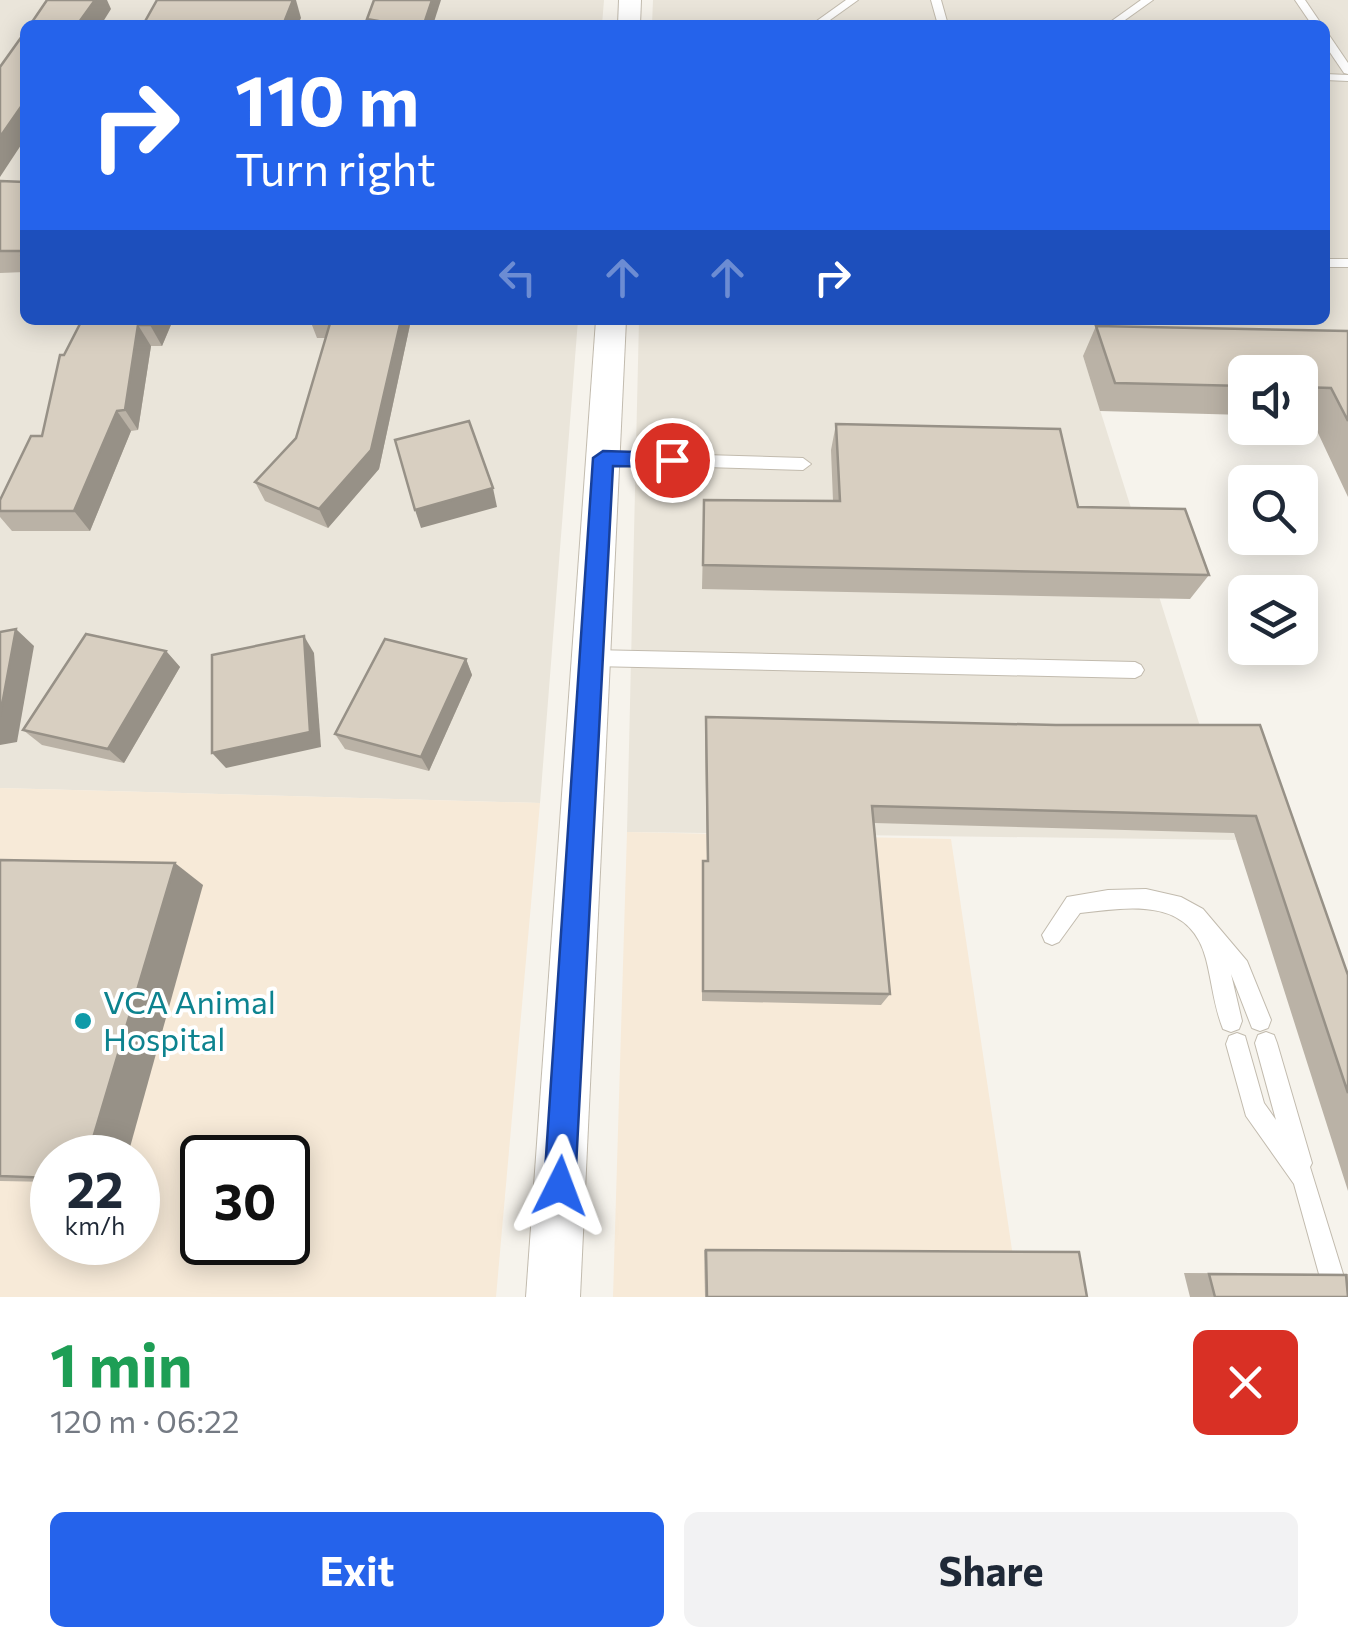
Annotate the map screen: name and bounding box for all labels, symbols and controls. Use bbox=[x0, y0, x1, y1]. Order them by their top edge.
text: 110 m bbox=[235, 55, 419, 140]
icon: right bbox=[70, 60, 200, 190]
text: Turn right bbox=[235, 140, 436, 195]
icon: left bbox=[490, 250, 545, 305]
icon: ahead bbox=[595, 250, 650, 305]
icon: ahead bbox=[700, 250, 755, 305]
icon: right bbox=[805, 250, 860, 305]
map controls bbox=[1228, 355, 1318, 665]
button: sound bbox=[1228, 355, 1318, 445]
pin bbox=[630, 418, 715, 503]
icon: arrive bbox=[645, 433, 700, 488]
button: search bbox=[1228, 465, 1318, 555]
button: layers bbox=[1228, 575, 1318, 665]
place label: VCA Animal Hospital bbox=[103, 981, 276, 1058]
marker: VCA Animal Hospital bbox=[72, 1010, 94, 1032]
position arrow bbox=[508, 1134, 612, 1238]
speed limit sign: 30 bbox=[180, 1135, 310, 1265]
text: 22 bbox=[67, 1157, 123, 1218]
text: km/h bbox=[65, 1210, 125, 1240]
text: 1 min bbox=[50, 1326, 192, 1399]
button: close bbox=[1193, 1330, 1298, 1435]
text: 120 m · 06:22 bbox=[50, 1400, 239, 1440]
button: Exit bbox=[50, 1512, 664, 1627]
button: Share bbox=[684, 1512, 1298, 1627]

